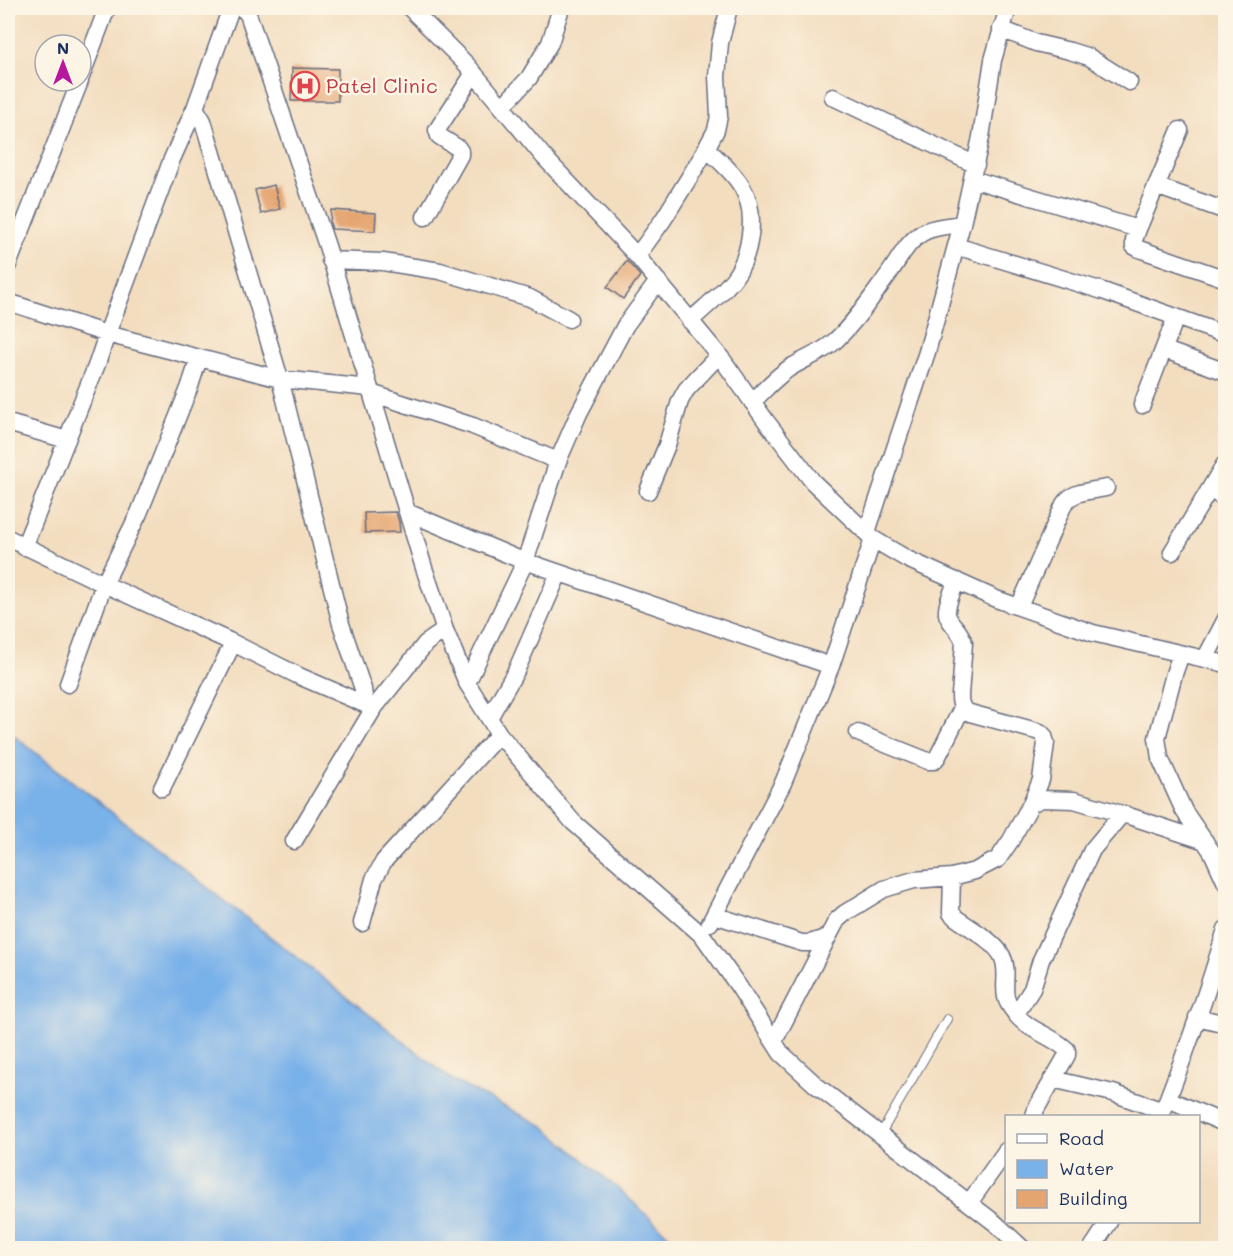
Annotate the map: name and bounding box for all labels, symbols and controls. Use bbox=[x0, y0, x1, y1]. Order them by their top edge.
north arrow bbox=[33, 33, 93, 93]
text: N bbox=[57, 37, 69, 58]
hospital icon: Patel Clinic bbox=[289, 70, 321, 102]
place label: Patel Clinic bbox=[326, 72, 438, 98]
legend bbox=[1005, 1115, 1200, 1223]
text: Road bbox=[1059, 1126, 1104, 1150]
text: Water bbox=[1059, 1156, 1114, 1180]
text: Building bbox=[1059, 1186, 1127, 1210]

